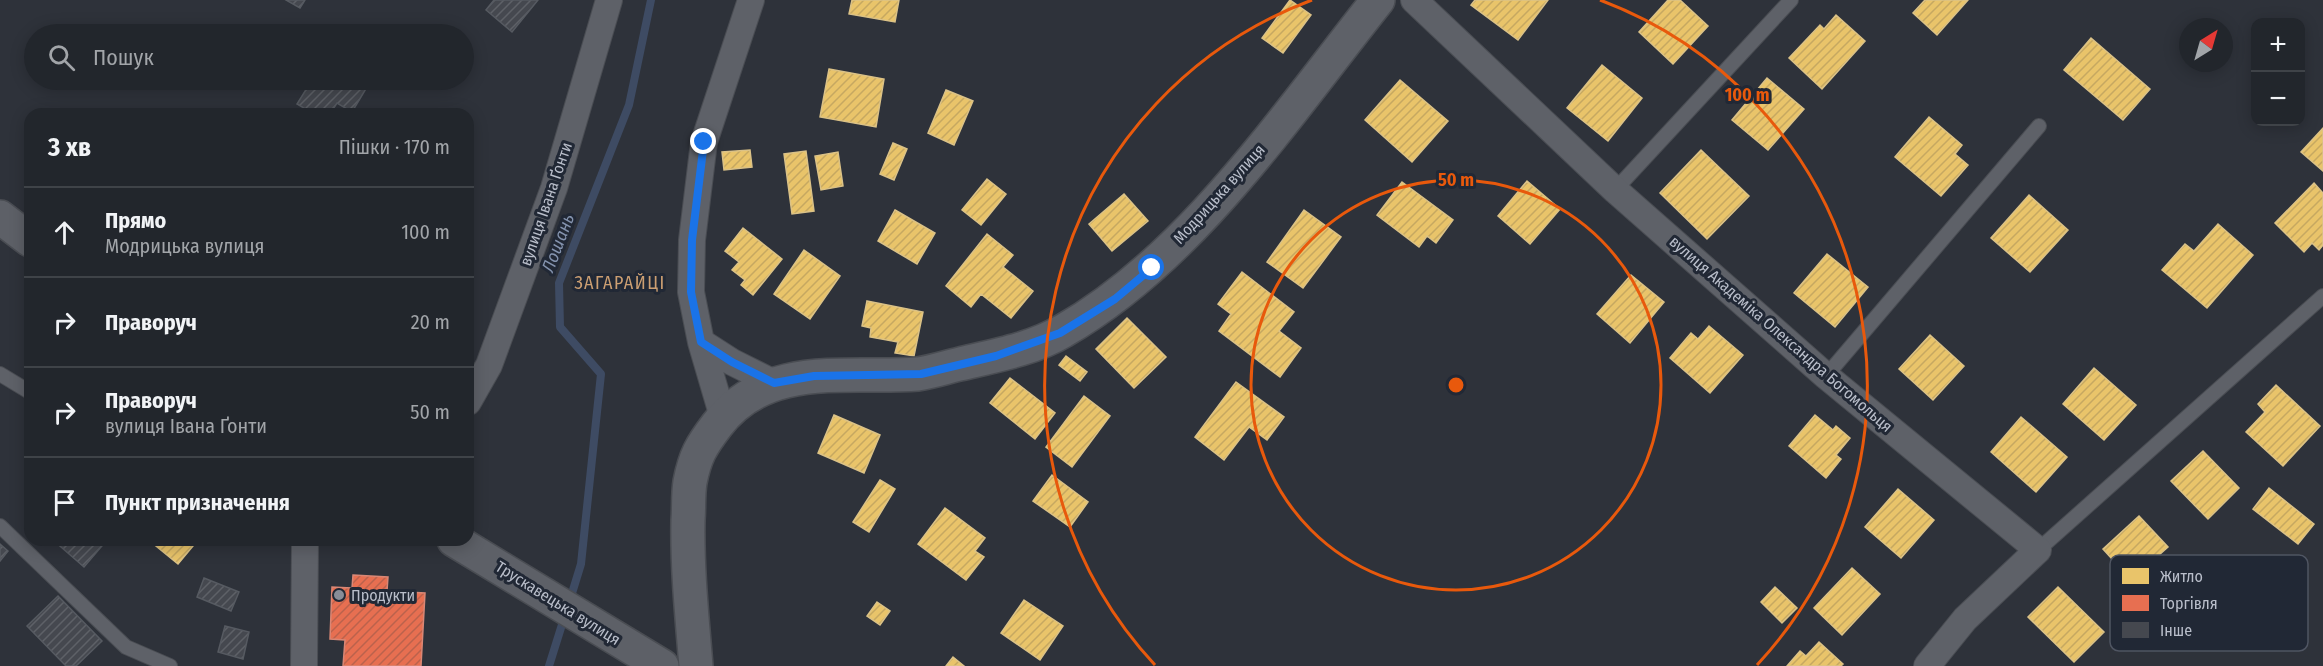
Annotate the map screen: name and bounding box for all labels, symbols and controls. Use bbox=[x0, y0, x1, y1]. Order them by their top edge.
north arrow bbox=[2179, 18, 2233, 72]
map controls bbox=[2251, 18, 2305, 126]
button: + bbox=[2251, 18, 2305, 72]
search box bbox=[24, 24, 474, 90]
icon: search bbox=[45, 41, 78, 74]
text: Пошук bbox=[93, 44, 154, 71]
button: − bbox=[2251, 72, 2305, 126]
text: 100 m bbox=[1725, 84, 1769, 106]
route end bbox=[690, 128, 716, 154]
text: 3 хв bbox=[48, 132, 91, 163]
text: Пішки · 170 m bbox=[339, 135, 450, 159]
street label: вулиця Івана Ґонти bbox=[516, 140, 576, 268]
street label: Модрицька вулиця bbox=[1169, 140, 1269, 248]
text: 50 m bbox=[1438, 169, 1474, 191]
text: Прямо bbox=[105, 207, 166, 234]
water label: Лошань bbox=[536, 211, 579, 276]
icon: ahead bbox=[48, 216, 81, 249]
text: 100 m bbox=[401, 220, 450, 244]
street label: вулиця Академіка Олександра Богомольця bbox=[1666, 232, 1896, 436]
text: Модрицька вулиця bbox=[105, 234, 264, 258]
route start bbox=[1138, 254, 1164, 280]
district label: ЗАГАРАЙЦІ bbox=[574, 272, 666, 294]
icon: right bbox=[48, 306, 81, 339]
text: Праворуч bbox=[105, 309, 197, 336]
text: 20 m bbox=[411, 310, 450, 334]
centre of rings bbox=[1446, 375, 1466, 395]
text: Праворуч bbox=[105, 387, 197, 414]
icon: right bbox=[48, 396, 81, 429]
text: 50 m bbox=[410, 400, 450, 424]
text: вулиця Івана Ґонти bbox=[105, 414, 267, 438]
icon: arrive bbox=[48, 486, 81, 519]
text: Пункт призначення bbox=[105, 489, 290, 516]
legend bbox=[2110, 555, 2308, 651]
street label: Трускавецька вулиця bbox=[492, 557, 624, 649]
text: Житло bbox=[2160, 567, 2203, 586]
place label: Продукти bbox=[351, 586, 415, 605]
marker: Продукти bbox=[332, 588, 346, 602]
text: Торгівля bbox=[2160, 594, 2218, 613]
text: Інше bbox=[2160, 621, 2192, 640]

